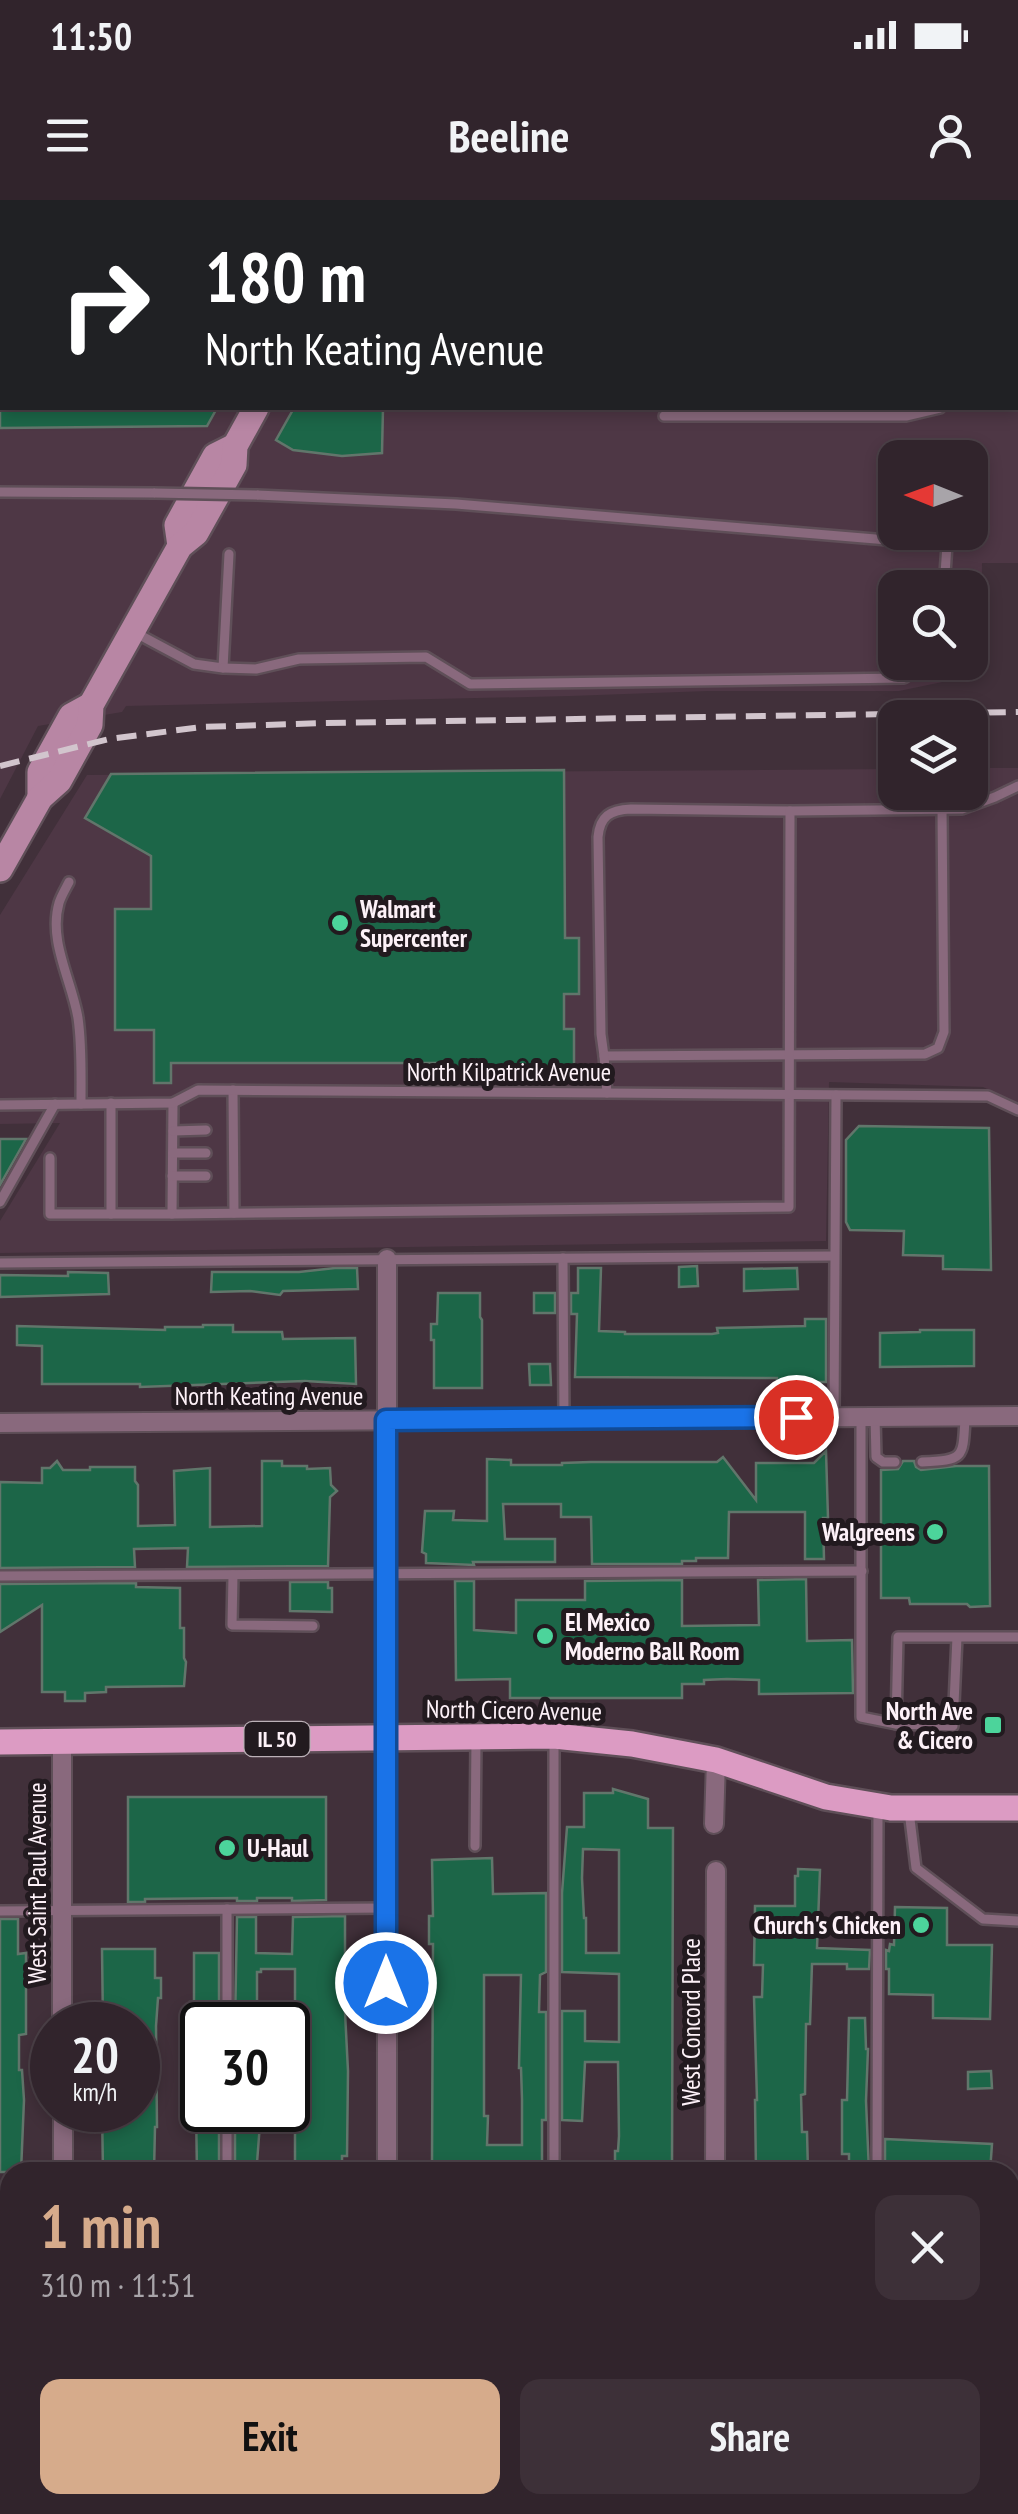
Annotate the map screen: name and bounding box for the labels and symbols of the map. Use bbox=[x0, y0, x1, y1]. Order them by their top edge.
north arrow bbox=[878, 440, 988, 550]
place label: Walmart Supercenter bbox=[359, 893, 468, 954]
marker: Walmart Supercenter bbox=[329, 912, 351, 934]
street label: North Kilpatrick Avenue bbox=[407, 1056, 611, 1088]
pin bbox=[754, 1375, 839, 1460]
street label: North Keating Avenue bbox=[175, 1380, 363, 1412]
place label: Walgreens bbox=[821, 1516, 915, 1548]
marker: Walgreens bbox=[924, 1521, 946, 1543]
place label: El Mexico Moderno Ball Room bbox=[565, 1606, 740, 1667]
marker: El Mexico Moderno Ball Room bbox=[534, 1625, 556, 1647]
street label: North Cicero Avenue bbox=[426, 1692, 602, 1728]
place label: North Ave & Cicero bbox=[886, 1695, 973, 1756]
marker: North Ave & Cicero bbox=[982, 1714, 1004, 1736]
road number: IL 50 bbox=[244, 1722, 310, 1756]
street label: West Saint Paul Avenue bbox=[21, 1782, 53, 1984]
place label: U-Haul bbox=[247, 1832, 309, 1864]
marker: U-Haul bbox=[216, 1837, 238, 1859]
place label: Church's Chicken bbox=[753, 1909, 901, 1941]
marker: Church's Chicken bbox=[910, 1914, 932, 1936]
position arrow bbox=[334, 1931, 438, 2035]
street label: West Concord Place bbox=[675, 1938, 707, 2106]
speed limit sign: 30 bbox=[180, 2002, 310, 2132]

